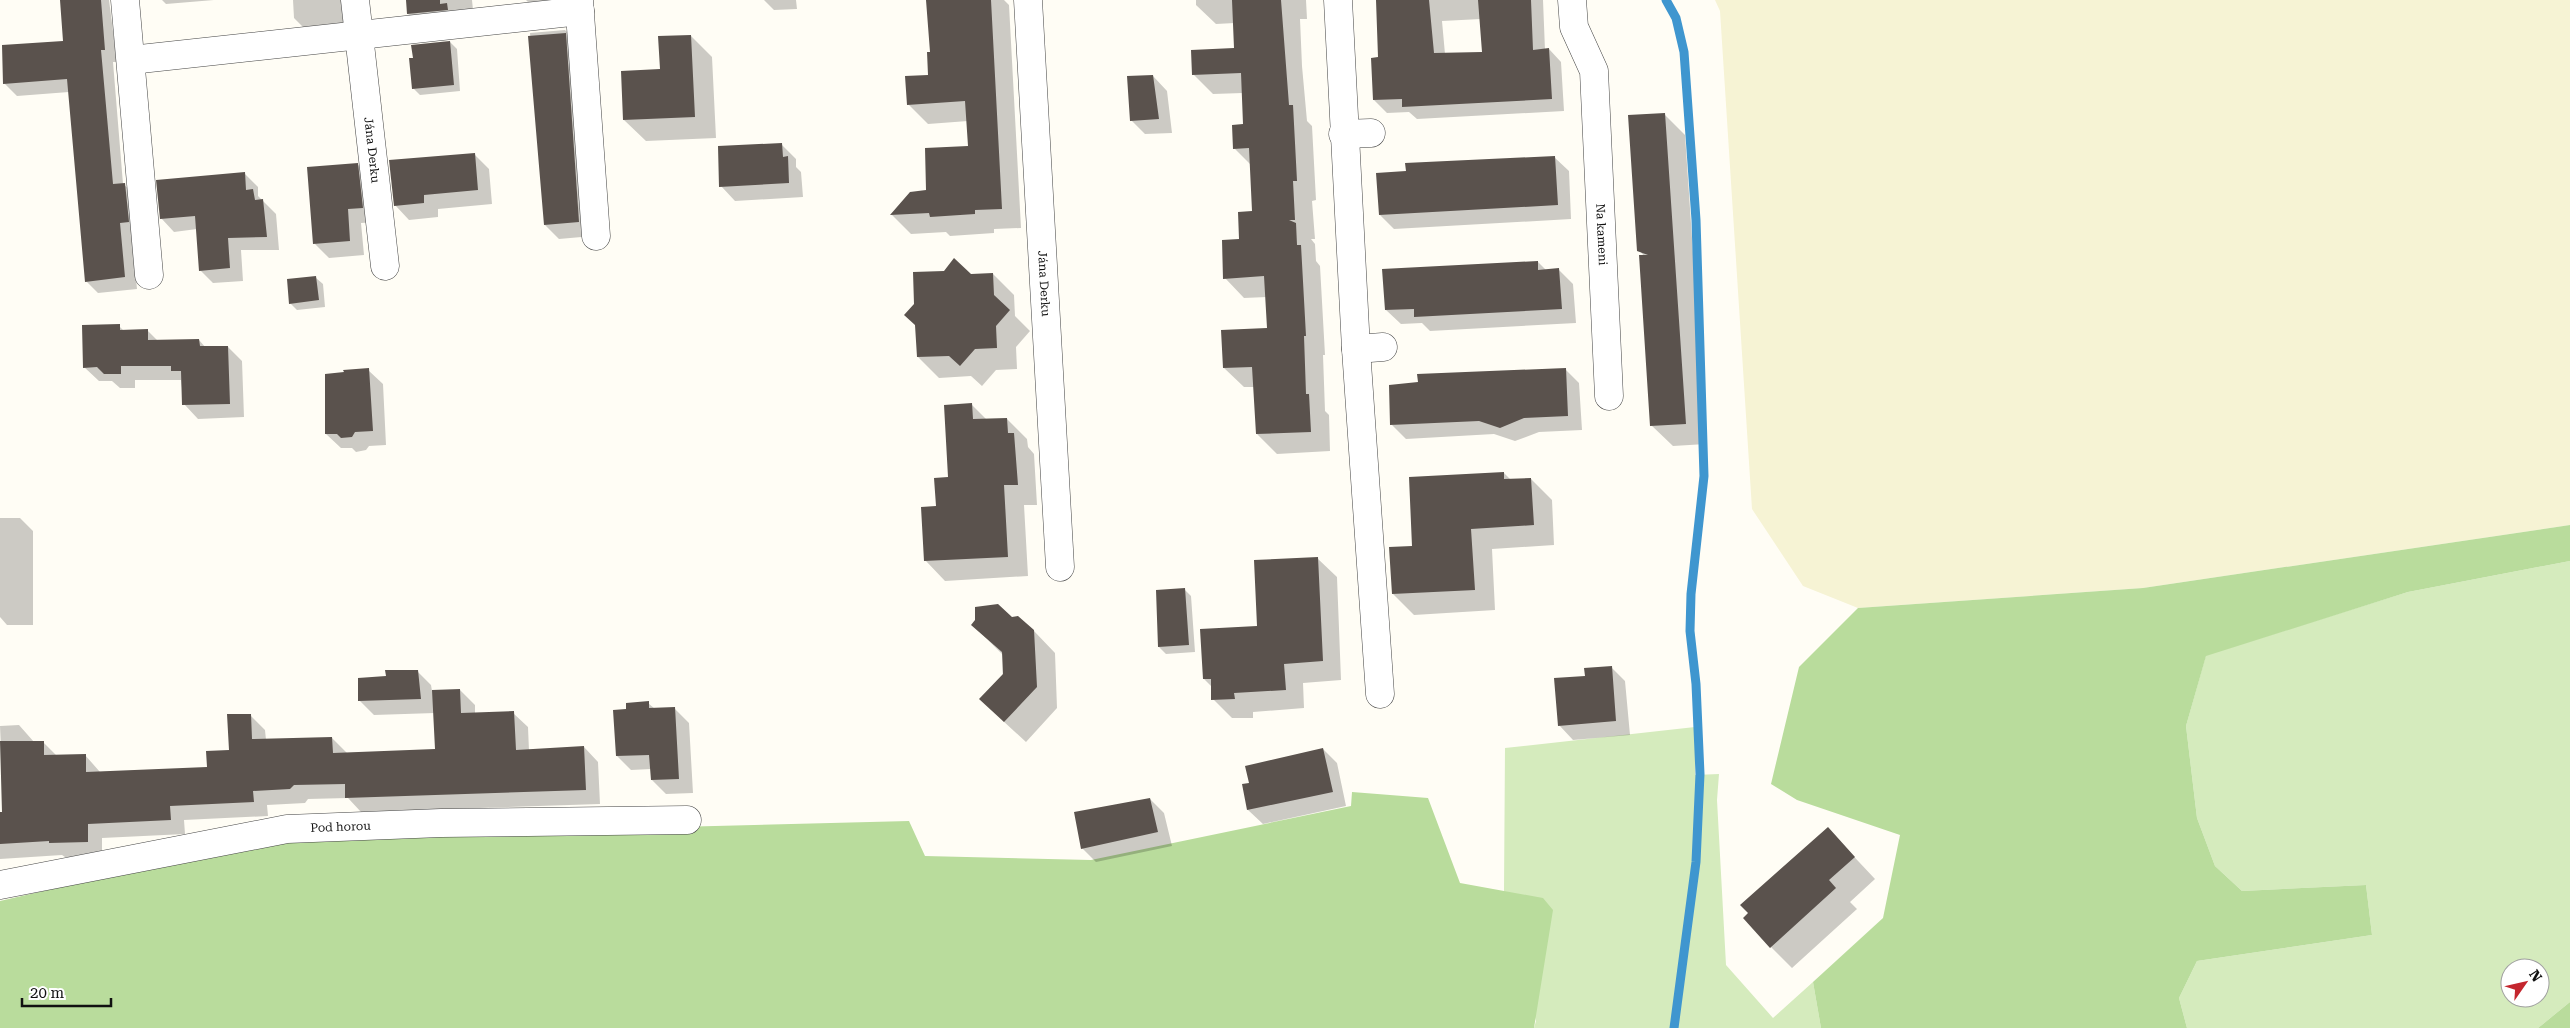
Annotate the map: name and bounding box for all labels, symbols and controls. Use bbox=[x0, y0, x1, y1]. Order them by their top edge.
street label: Jána Derku bbox=[361, 116, 383, 184]
street label: Na kameni bbox=[1593, 203, 1610, 266]
street label: Jána Derku bbox=[1035, 250, 1053, 317]
street label: Pod horou bbox=[310, 819, 371, 835]
north arrow bbox=[2500, 958, 2550, 1008]
text: N bbox=[2526, 967, 2546, 985]
scale bar bbox=[22, 976, 111, 1008]
text: 20 m bbox=[30, 984, 65, 1002]

